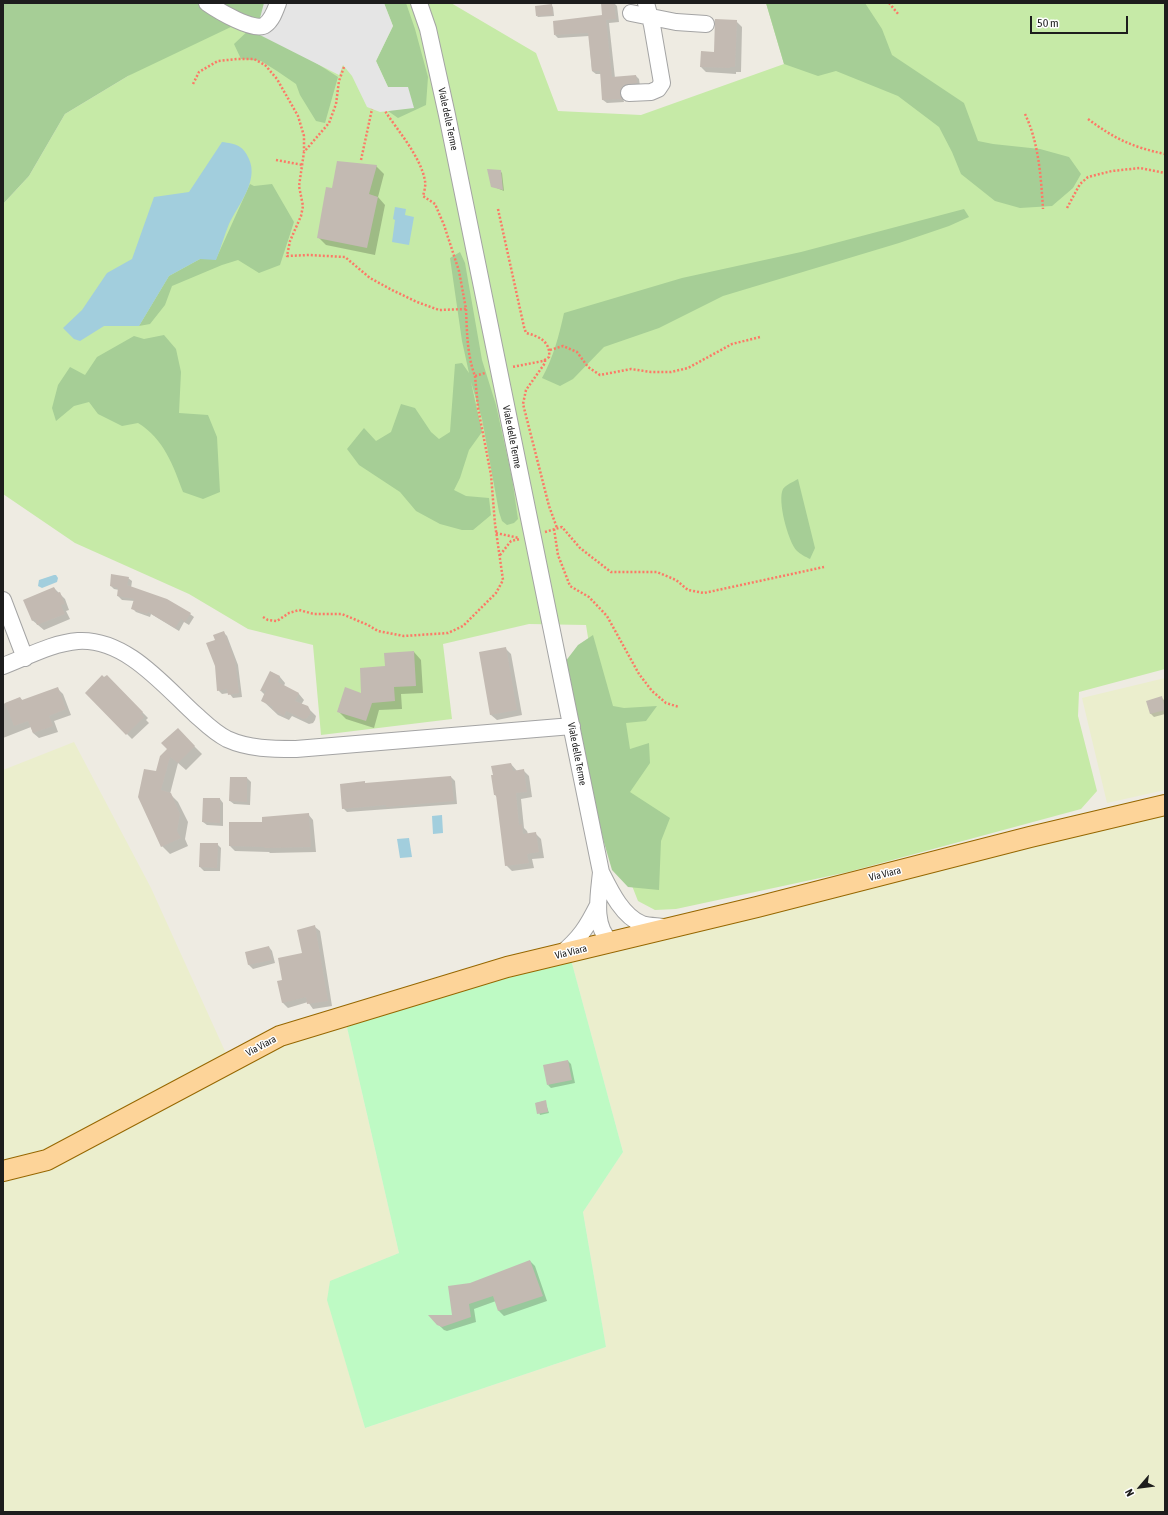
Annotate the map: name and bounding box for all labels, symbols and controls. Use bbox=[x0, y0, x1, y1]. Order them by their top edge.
scale bar bbox=[1032, 8, 1130, 34]
text: 50 m bbox=[1037, 16, 1059, 30]
street label: Viale delle Terme bbox=[436, 87, 460, 151]
street label: Viale delle Terme bbox=[500, 405, 524, 469]
street label: Viale delle Terme bbox=[565, 722, 589, 786]
street label: Via Viara bbox=[868, 864, 902, 884]
street label: Via Viara bbox=[554, 942, 588, 962]
street label: Via Viara bbox=[244, 1033, 278, 1059]
north arrow bbox=[1120, 1467, 1160, 1507]
text: N bbox=[1123, 1487, 1136, 1498]

